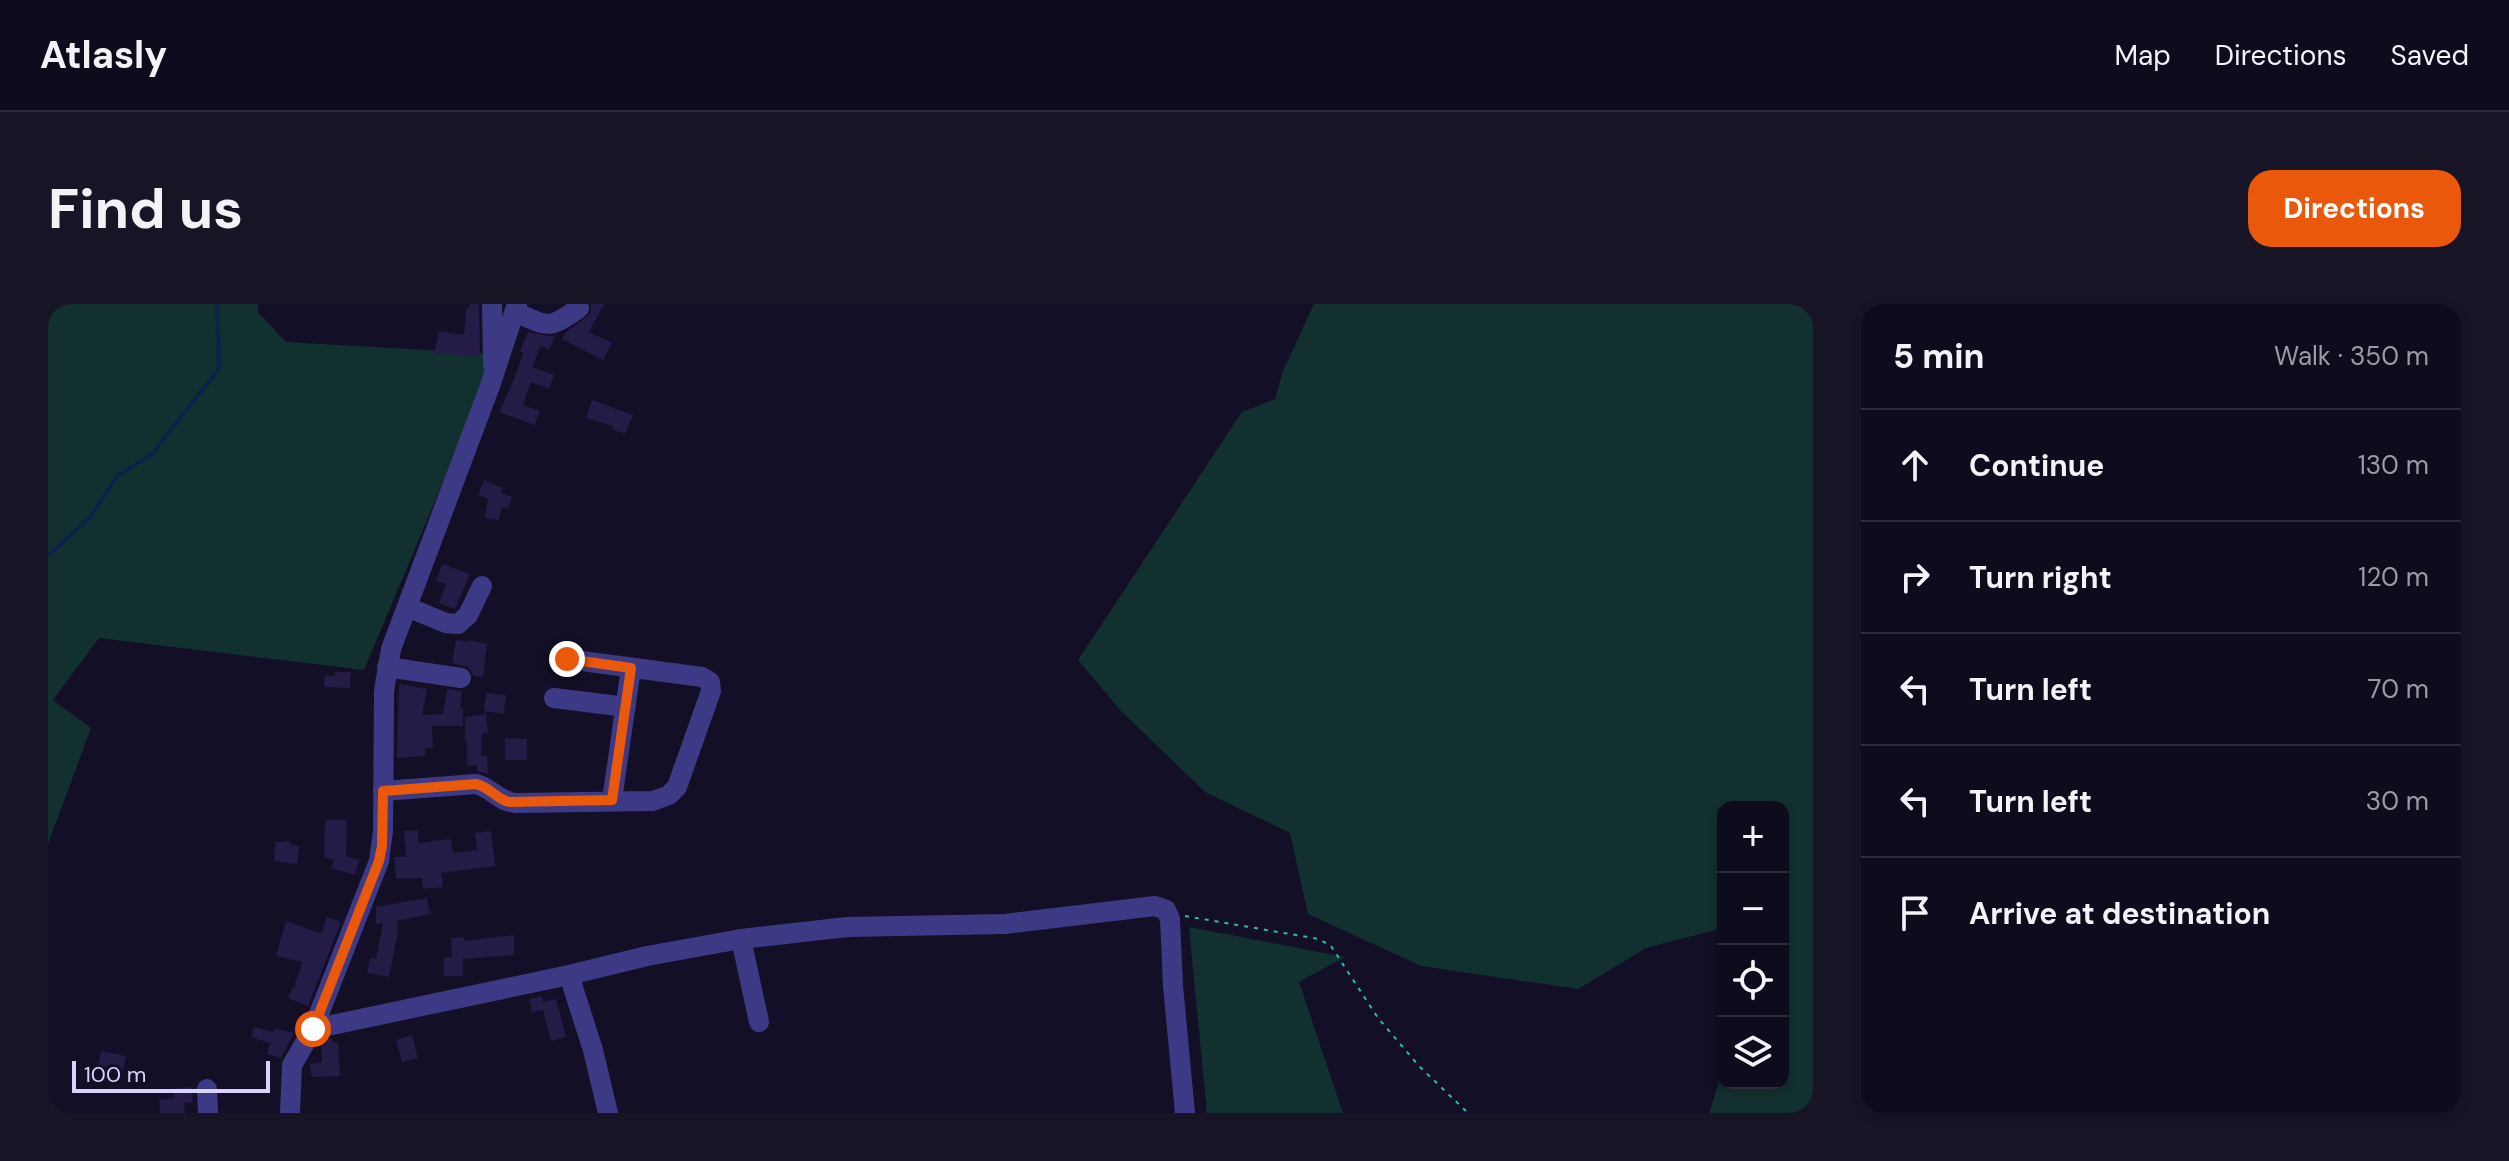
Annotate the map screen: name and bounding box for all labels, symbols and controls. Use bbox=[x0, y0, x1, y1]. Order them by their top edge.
text: Atlasly bbox=[40, 30, 167, 80]
text: Map bbox=[2114, 37, 2171, 74]
text: Directions bbox=[2215, 37, 2347, 74]
text: Saved bbox=[2391, 37, 2469, 74]
button: Directions bbox=[2248, 170, 2461, 247]
text: Find us bbox=[48, 172, 243, 245]
text: 5 min bbox=[1893, 334, 1984, 379]
text: Walk · 350 m bbox=[2274, 339, 2429, 373]
icon: ahead bbox=[1893, 443, 1937, 487]
text: Continue bbox=[1969, 446, 2104, 485]
text: 130 m bbox=[2358, 448, 2429, 482]
icon: right bbox=[1893, 555, 1937, 599]
text: Turn right bbox=[1969, 558, 2112, 597]
text: 120 m bbox=[2358, 560, 2429, 594]
route end bbox=[549, 641, 585, 677]
icon: left bbox=[1893, 667, 1937, 711]
text: Turn left bbox=[1969, 670, 2092, 709]
text: 70 m bbox=[2368, 672, 2429, 706]
icon: left bbox=[1893, 779, 1937, 823]
text: Turn left bbox=[1969, 782, 2092, 821]
text: 30 m bbox=[2366, 784, 2429, 818]
map controls bbox=[1717, 801, 1789, 1089]
button: + bbox=[1717, 801, 1789, 873]
button: − bbox=[1717, 873, 1789, 945]
icon: arrive bbox=[1893, 891, 1937, 935]
text: Arrive at destination bbox=[1969, 894, 2270, 933]
button: locate bbox=[1717, 945, 1789, 1017]
route start bbox=[295, 1011, 331, 1047]
button: layers bbox=[1717, 1017, 1789, 1089]
scale bar bbox=[72, 1057, 270, 1093]
text: 100 m bbox=[84, 1060, 146, 1089]

